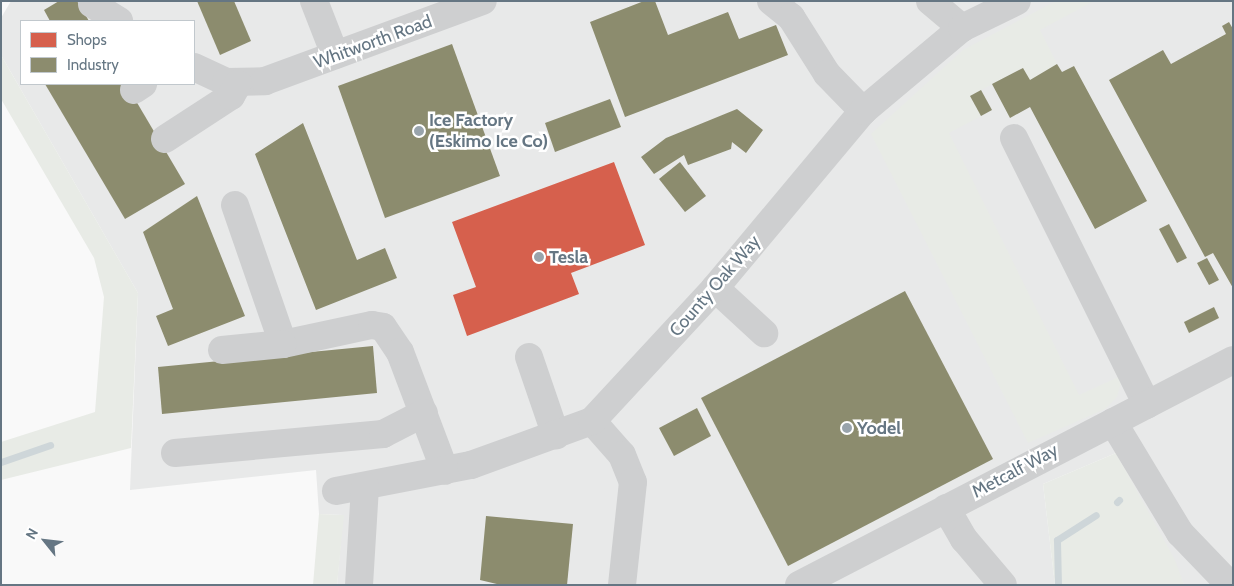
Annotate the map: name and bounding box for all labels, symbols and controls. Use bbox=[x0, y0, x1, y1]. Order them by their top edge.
street label: Whitworth Road bbox=[311, 11, 435, 73]
legend bbox=[20, 20, 195, 85]
text: Shops bbox=[67, 31, 107, 49]
text: Industry bbox=[67, 56, 119, 74]
place label: Ice Factory (Eskimo Ice Co) bbox=[429, 110, 548, 152]
marker: Ice Factory (Eskimo Ice Co) bbox=[413, 125, 425, 137]
street label: County Oak Way bbox=[665, 231, 765, 341]
place label: Tesla bbox=[549, 246, 588, 268]
marker: Tesla bbox=[533, 251, 545, 263]
place label: Yodel bbox=[857, 417, 901, 439]
marker: Yodel bbox=[841, 422, 853, 434]
street label: Metcalf Way bbox=[968, 439, 1062, 503]
north arrow bbox=[20, 516, 70, 566]
text: N bbox=[22, 525, 42, 542]

